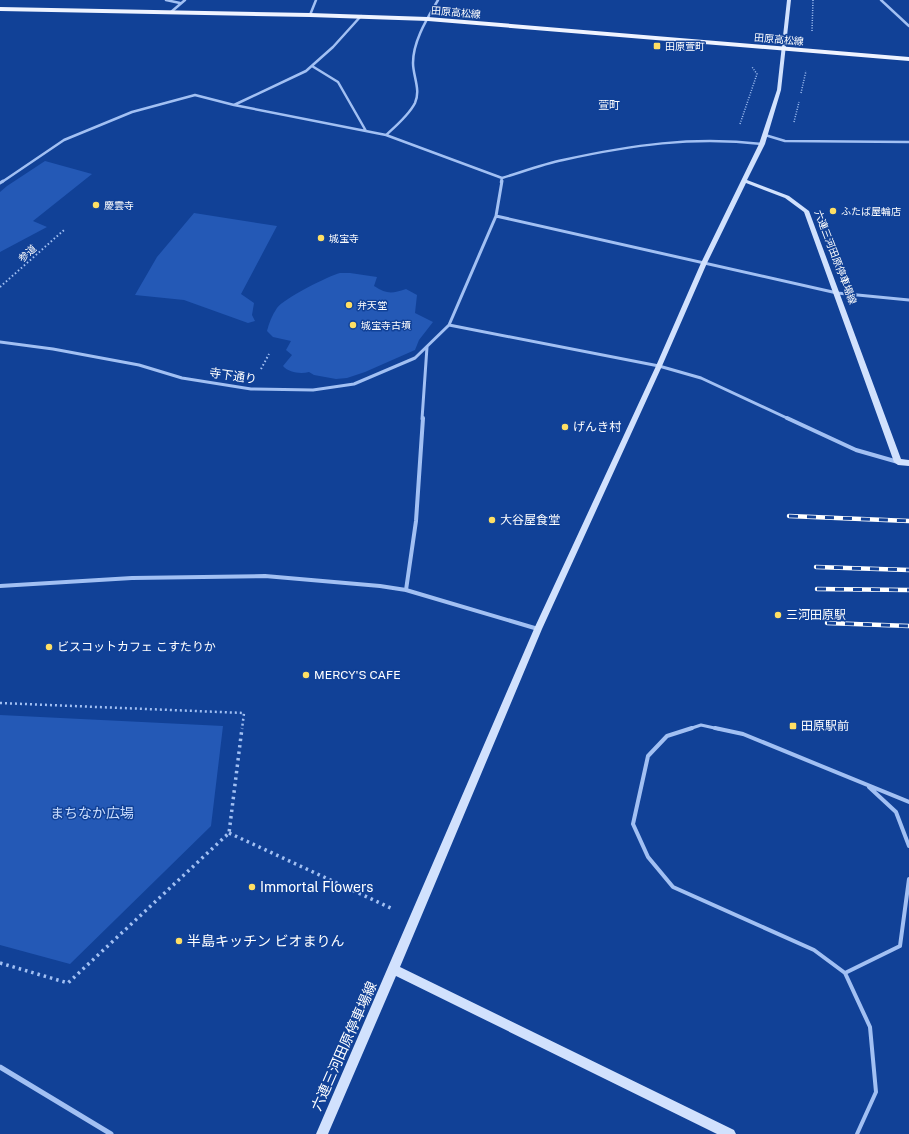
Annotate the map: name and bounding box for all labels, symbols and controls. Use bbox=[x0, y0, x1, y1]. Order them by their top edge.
street label: 田原高松線 bbox=[431, 4, 481, 20]
street label: 田原高松線 bbox=[754, 31, 804, 47]
place label: 田原萱町 bbox=[665, 40, 705, 52]
marker: 田原萱町 bbox=[652, 41, 662, 51]
district label: 萱町 bbox=[598, 99, 620, 111]
place label: 慶雲寺 bbox=[104, 199, 134, 211]
marker: 慶雲寺 bbox=[91, 200, 101, 210]
place label: ふたば屋輪店 bbox=[841, 205, 901, 217]
marker: ふたば屋輪店 bbox=[828, 206, 838, 216]
street label: 六連三河田原停車場線 bbox=[812, 208, 860, 306]
place label: 城宝寺 bbox=[329, 232, 359, 244]
marker: 城宝寺 bbox=[316, 233, 326, 243]
street label: 参道 bbox=[16, 242, 38, 264]
place label: 弁天堂 bbox=[357, 299, 387, 311]
marker: 弁天堂 bbox=[344, 300, 354, 310]
place label: 城宝寺古墳 bbox=[361, 319, 411, 331]
marker: 城宝寺古墳 bbox=[348, 320, 358, 330]
street label: 寺下通り bbox=[208, 366, 258, 386]
place label: げんき村 bbox=[573, 420, 622, 434]
marker: げんき村 bbox=[560, 422, 570, 432]
place label: 大谷屋食堂 bbox=[500, 513, 560, 527]
marker: 大谷屋食堂 bbox=[487, 515, 497, 525]
place label: 三河田原駅 bbox=[786, 608, 846, 622]
marker: 三河田原駅 bbox=[773, 610, 783, 620]
place label: ビスコットカフェ こすたりか bbox=[57, 640, 216, 654]
marker: ビスコットカフェ こすたりか bbox=[44, 642, 54, 652]
place label: MERCY'S CAFE bbox=[314, 668, 401, 682]
marker: MERCY'S CAFE bbox=[301, 670, 311, 680]
place label: 田原駅前 bbox=[801, 719, 849, 733]
marker: 田原駅前 bbox=[788, 721, 798, 731]
park label: まちなか広場 bbox=[50, 805, 134, 821]
place label: Immortal Flowers bbox=[260, 879, 373, 895]
marker: Immortal Flowers bbox=[247, 882, 257, 892]
place label: 半島キッチン ビオまりん bbox=[187, 933, 344, 949]
marker: 半島キッチン ビオまりん bbox=[174, 936, 184, 946]
street label: 六連三河田原停車場線 bbox=[308, 979, 380, 1113]

